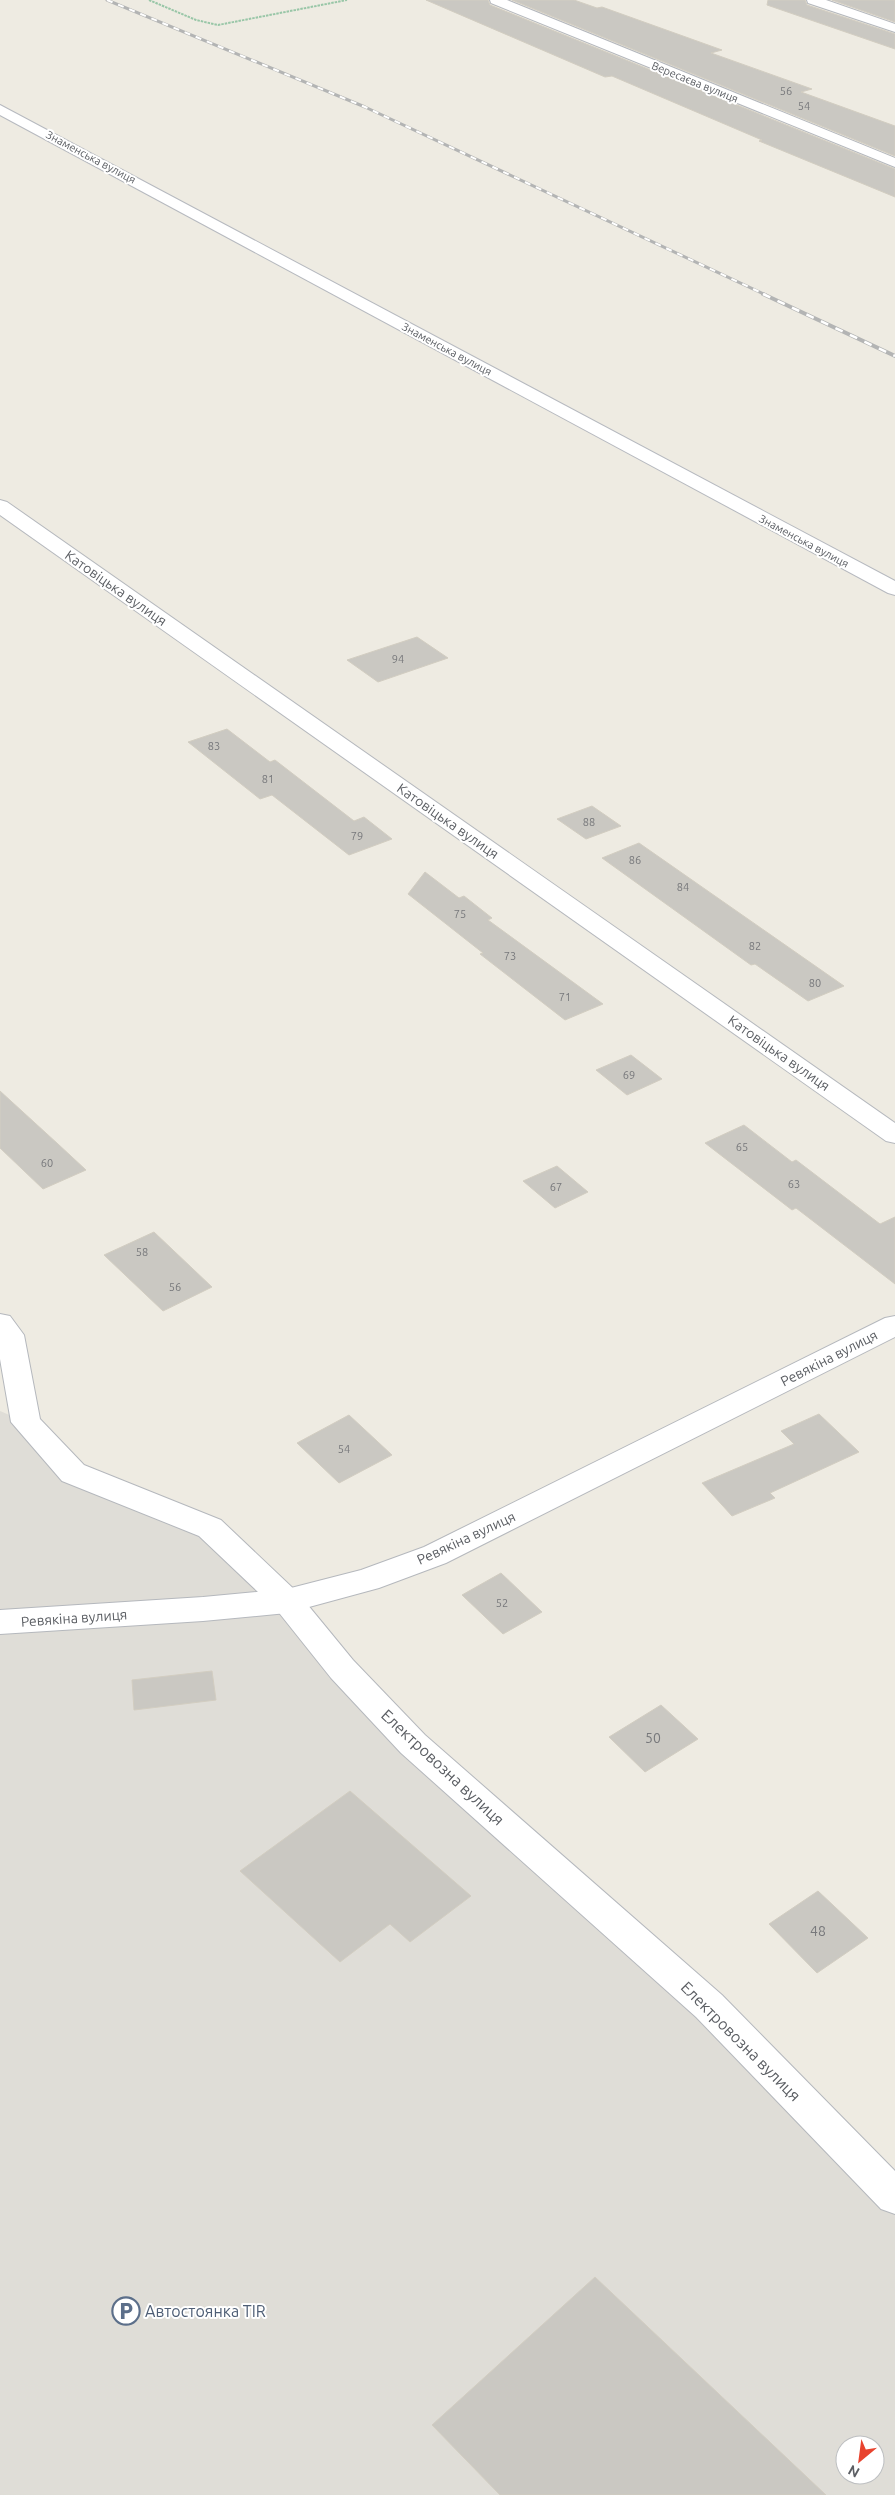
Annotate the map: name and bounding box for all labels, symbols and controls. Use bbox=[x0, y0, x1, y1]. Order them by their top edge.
street label: Вересаєва вулиця bbox=[650, 59, 740, 105]
house number: 56 bbox=[780, 85, 792, 97]
house number: 54 bbox=[798, 100, 810, 112]
street label: Знаменська вулиця bbox=[44, 128, 138, 186]
street label: Знаменська вулиця bbox=[400, 320, 494, 378]
street label: Знаменська вулиця bbox=[757, 512, 851, 570]
street label: Катовіцька вулиця bbox=[62, 547, 170, 629]
house number: 94 bbox=[392, 653, 404, 665]
house number: 83 bbox=[208, 740, 220, 752]
house number: 81 bbox=[262, 773, 274, 785]
street label: Катовіцька вулиця bbox=[394, 780, 502, 862]
house number: 88 bbox=[583, 816, 595, 828]
house number: 79 bbox=[351, 830, 363, 842]
house number: 86 bbox=[629, 854, 641, 866]
house number: 84 bbox=[677, 881, 689, 893]
house number: 75 bbox=[454, 908, 466, 920]
house number: 82 bbox=[749, 940, 761, 952]
house number: 73 bbox=[504, 950, 516, 962]
house number: 80 bbox=[809, 977, 821, 989]
house number: 71 bbox=[559, 991, 571, 1003]
street label: Катовіцька вулиця bbox=[725, 1012, 833, 1094]
house number: 69 bbox=[623, 1069, 635, 1081]
house number: 65 bbox=[736, 1141, 748, 1153]
house number: 60 bbox=[41, 1157, 53, 1169]
house number: 63 bbox=[788, 1178, 800, 1190]
house number: 67 bbox=[550, 1181, 562, 1193]
house number: 58 bbox=[136, 1246, 148, 1258]
house number: 56 bbox=[169, 1281, 181, 1293]
street label: Ревякіна вулиця bbox=[778, 1327, 880, 1389]
house number: 54 bbox=[338, 1443, 350, 1455]
street label: Ревякіна вулиця bbox=[414, 1508, 518, 1568]
house number: 52 bbox=[496, 1597, 508, 1609]
street label: Ревякіна вулиця bbox=[20, 1606, 128, 1630]
street label: Електровозна вулиця bbox=[378, 1705, 508, 1829]
house number: 50 bbox=[645, 1730, 661, 1746]
house number: 48 bbox=[810, 1923, 826, 1939]
street label: Електровозна вулиця bbox=[678, 1978, 804, 2104]
parking icon: Автостоянка TIR bbox=[111, 2296, 141, 2326]
place label: Автостоянка TIR bbox=[145, 2302, 266, 2320]
north arrow bbox=[835, 2435, 885, 2485]
text: N bbox=[845, 2462, 862, 2481]

